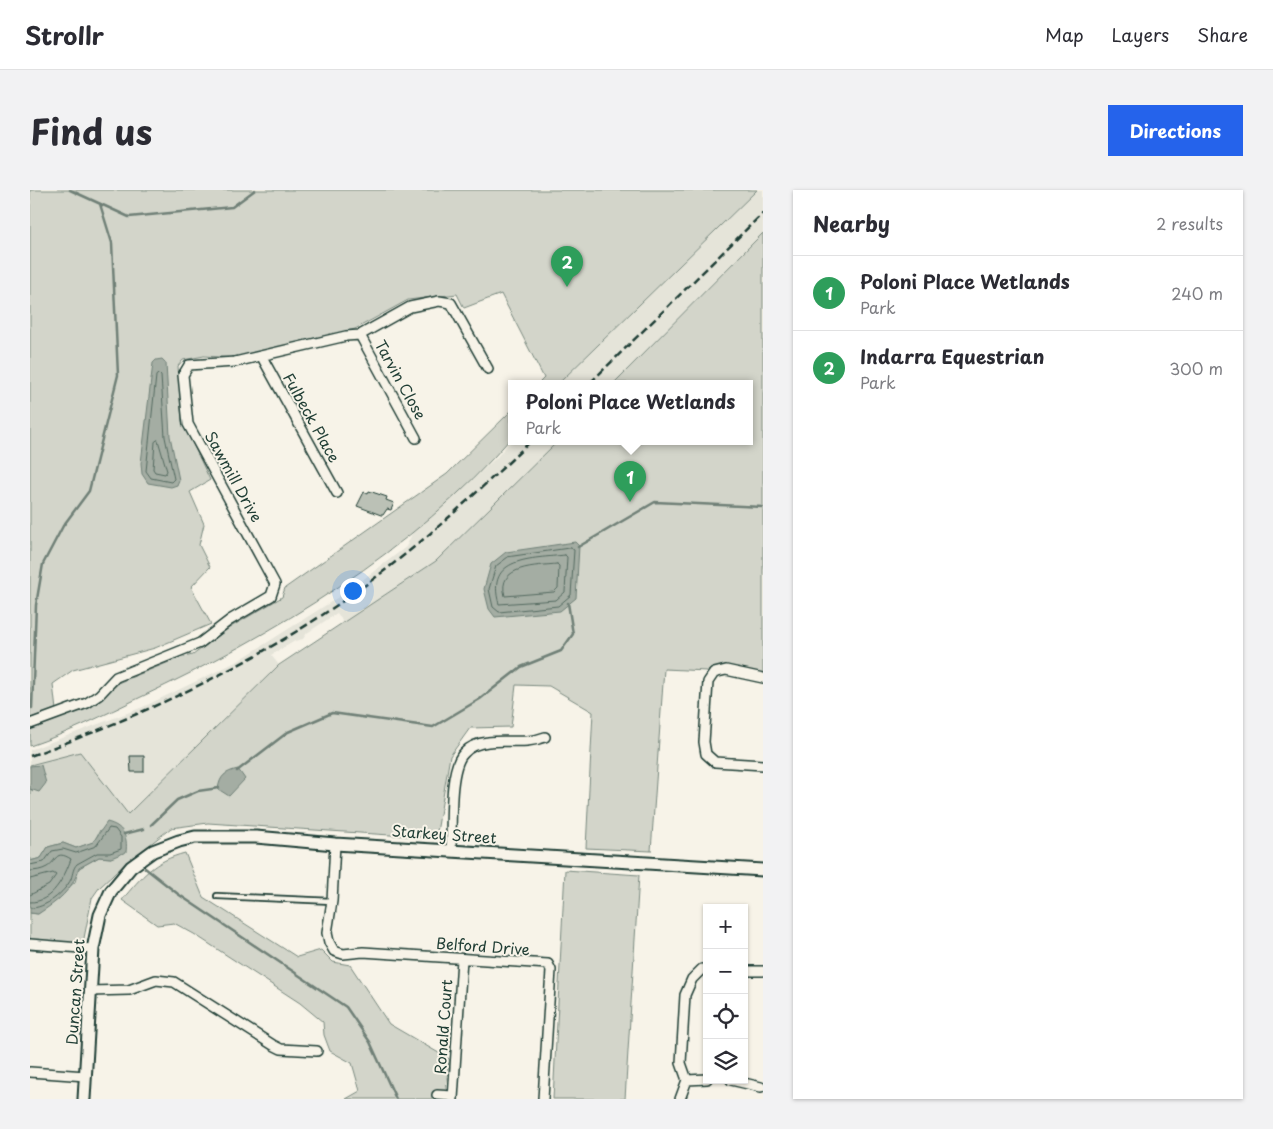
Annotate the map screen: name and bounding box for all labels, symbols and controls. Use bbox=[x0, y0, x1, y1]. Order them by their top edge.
text: Strollr bbox=[25, 17, 104, 53]
text: Map bbox=[1045, 21, 1084, 48]
text: Layers bbox=[1112, 21, 1169, 48]
text: Share bbox=[1197, 21, 1248, 48]
text: Find us bbox=[30, 104, 152, 157]
button: Directions bbox=[1108, 105, 1243, 156]
text: Nearby bbox=[813, 207, 890, 239]
text: 2 results bbox=[1156, 211, 1223, 235]
pin: 2 bbox=[551, 246, 583, 287]
text: Poloni Place Wetlands bbox=[860, 267, 1070, 295]
text: 1 bbox=[825, 281, 833, 305]
text: 240 m bbox=[1171, 281, 1223, 305]
text: Park bbox=[860, 295, 896, 319]
street label: Tarvin Close bbox=[370, 335, 433, 423]
text: Indarra Equestrian bbox=[860, 342, 1044, 370]
text: 2 bbox=[823, 356, 835, 380]
text: 300 m bbox=[1169, 356, 1223, 380]
street label: Fulbeck Place bbox=[278, 368, 346, 466]
text: Park bbox=[860, 370, 896, 394]
popup bbox=[508, 380, 753, 445]
text: Poloni Place Wetlands bbox=[526, 387, 735, 415]
text: Park bbox=[526, 415, 561, 439]
street label: Sawmill Drive bbox=[200, 427, 269, 526]
pin: 1 bbox=[614, 461, 646, 502]
your location bbox=[340, 578, 366, 604]
street label: Starkey Street bbox=[391, 818, 497, 849]
map controls bbox=[703, 904, 748, 1084]
button: + bbox=[703, 904, 748, 949]
street label: Belford Drive bbox=[436, 931, 531, 960]
street label: Duncan Street bbox=[59, 938, 90, 1046]
button: − bbox=[703, 949, 748, 994]
street label: Ronald Court bbox=[428, 979, 457, 1075]
button: locate bbox=[703, 994, 748, 1039]
button: layers bbox=[703, 1039, 748, 1084]

